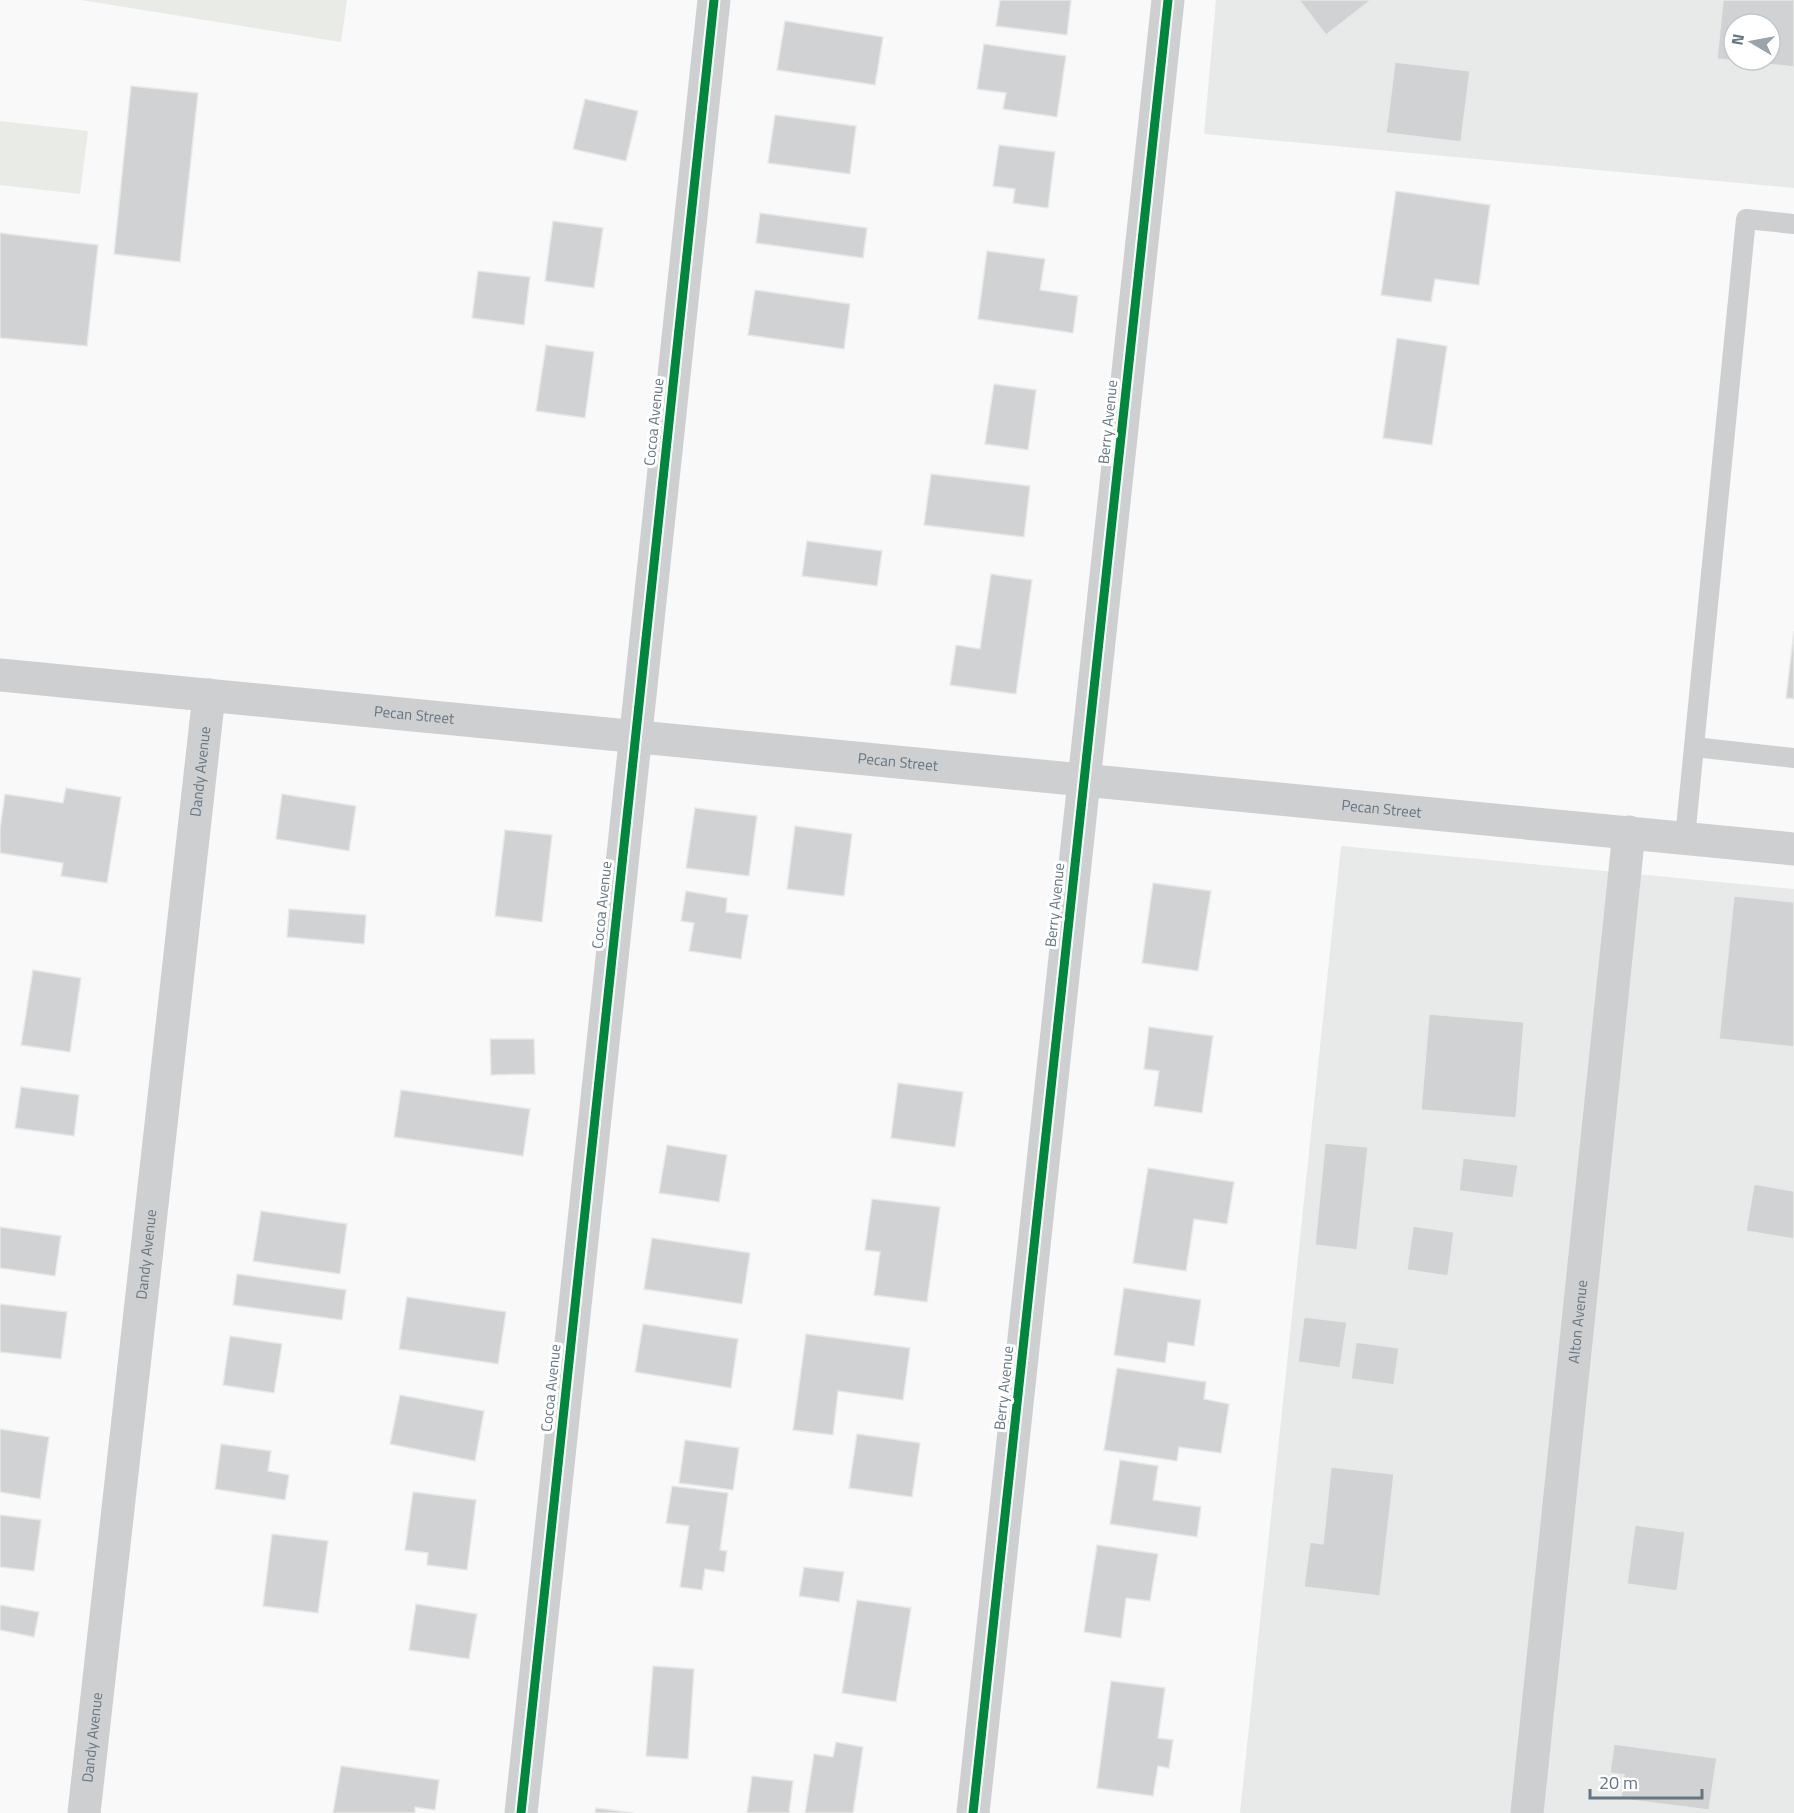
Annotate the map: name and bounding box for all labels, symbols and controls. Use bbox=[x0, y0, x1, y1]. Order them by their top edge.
north arrow bbox=[1722, 12, 1782, 72]
text: N bbox=[1724, 32, 1750, 47]
street label: Cocoa Avenue bbox=[637, 377, 670, 467]
street label: Berry Avenue bbox=[1092, 379, 1123, 465]
street label: Pecan Street bbox=[373, 699, 456, 730]
street label: Dandy Avenue bbox=[183, 725, 216, 818]
street label: Pecan Street bbox=[857, 746, 940, 777]
street label: Pecan Street bbox=[1340, 793, 1423, 824]
street label: Cocoa Avenue bbox=[585, 860, 618, 950]
street label: Berry Avenue bbox=[1039, 862, 1070, 948]
street label: Dandy Avenue bbox=[129, 1208, 162, 1301]
street label: Alton Avenue bbox=[1562, 1279, 1593, 1365]
street label: Cocoa Avenue bbox=[534, 1343, 567, 1433]
street label: Berry Avenue bbox=[988, 1345, 1019, 1431]
street label: Dandy Avenue bbox=[75, 1691, 108, 1784]
scale bar bbox=[1590, 1762, 1702, 1800]
text: 20 m bbox=[1599, 1769, 1638, 1796]

